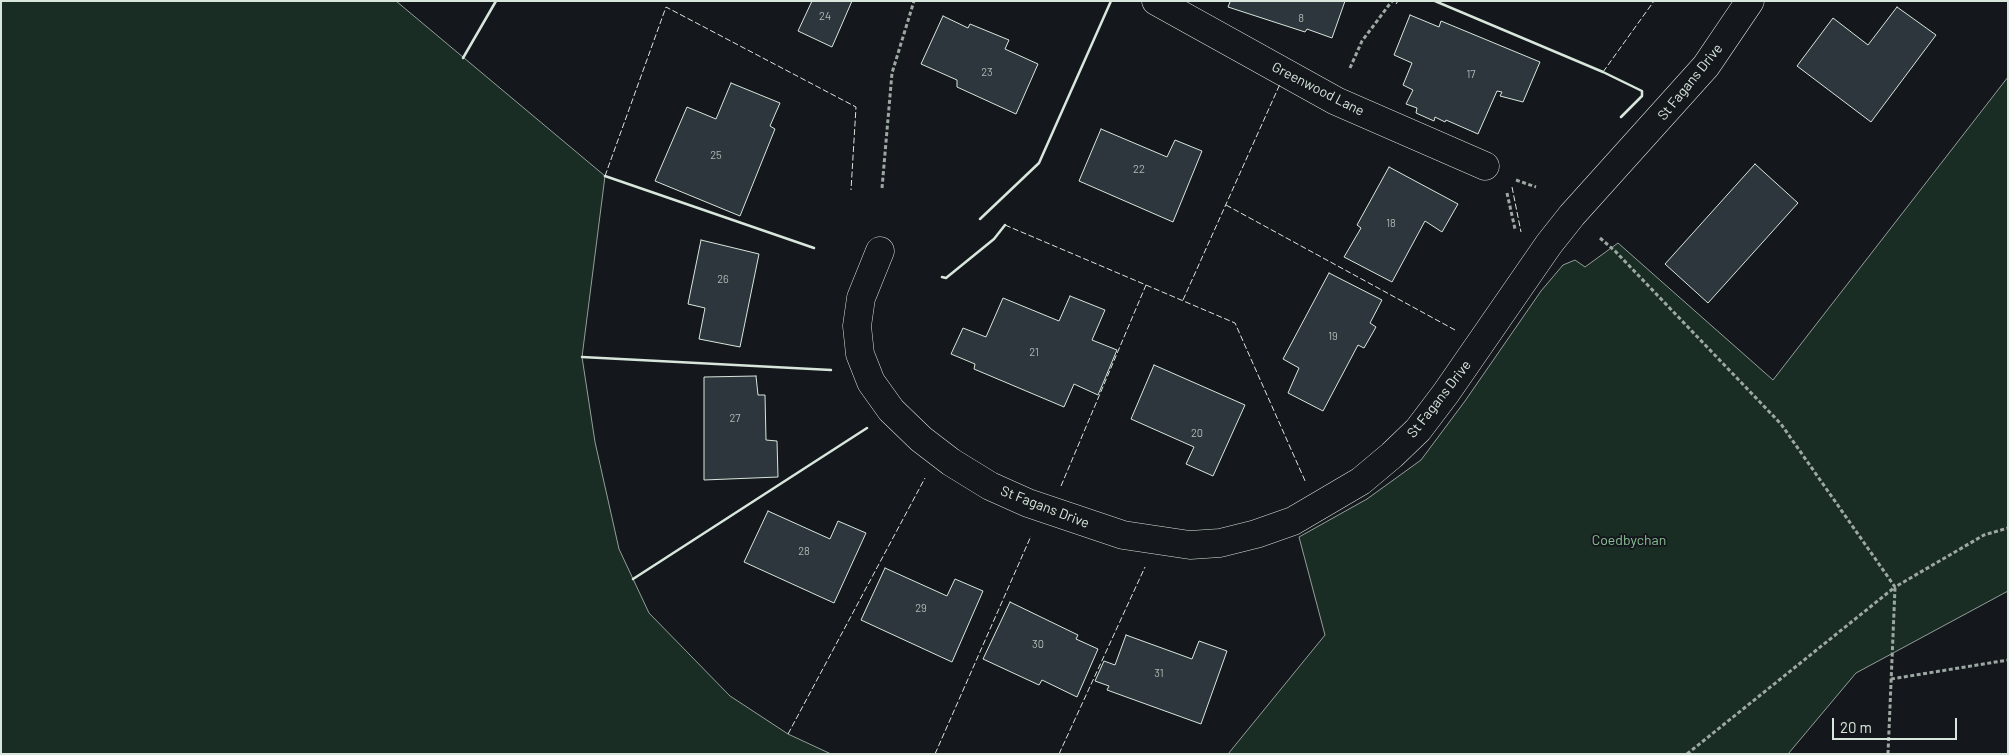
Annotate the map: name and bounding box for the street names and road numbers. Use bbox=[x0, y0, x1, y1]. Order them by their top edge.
street label: St Fagans Drive bbox=[1654, 40, 1726, 124]
street label: Greenwood Lane bbox=[1269, 58, 1367, 120]
street label: St Fagans Drive bbox=[1404, 357, 1474, 441]
street label: St Fagans Drive bbox=[998, 482, 1092, 532]

